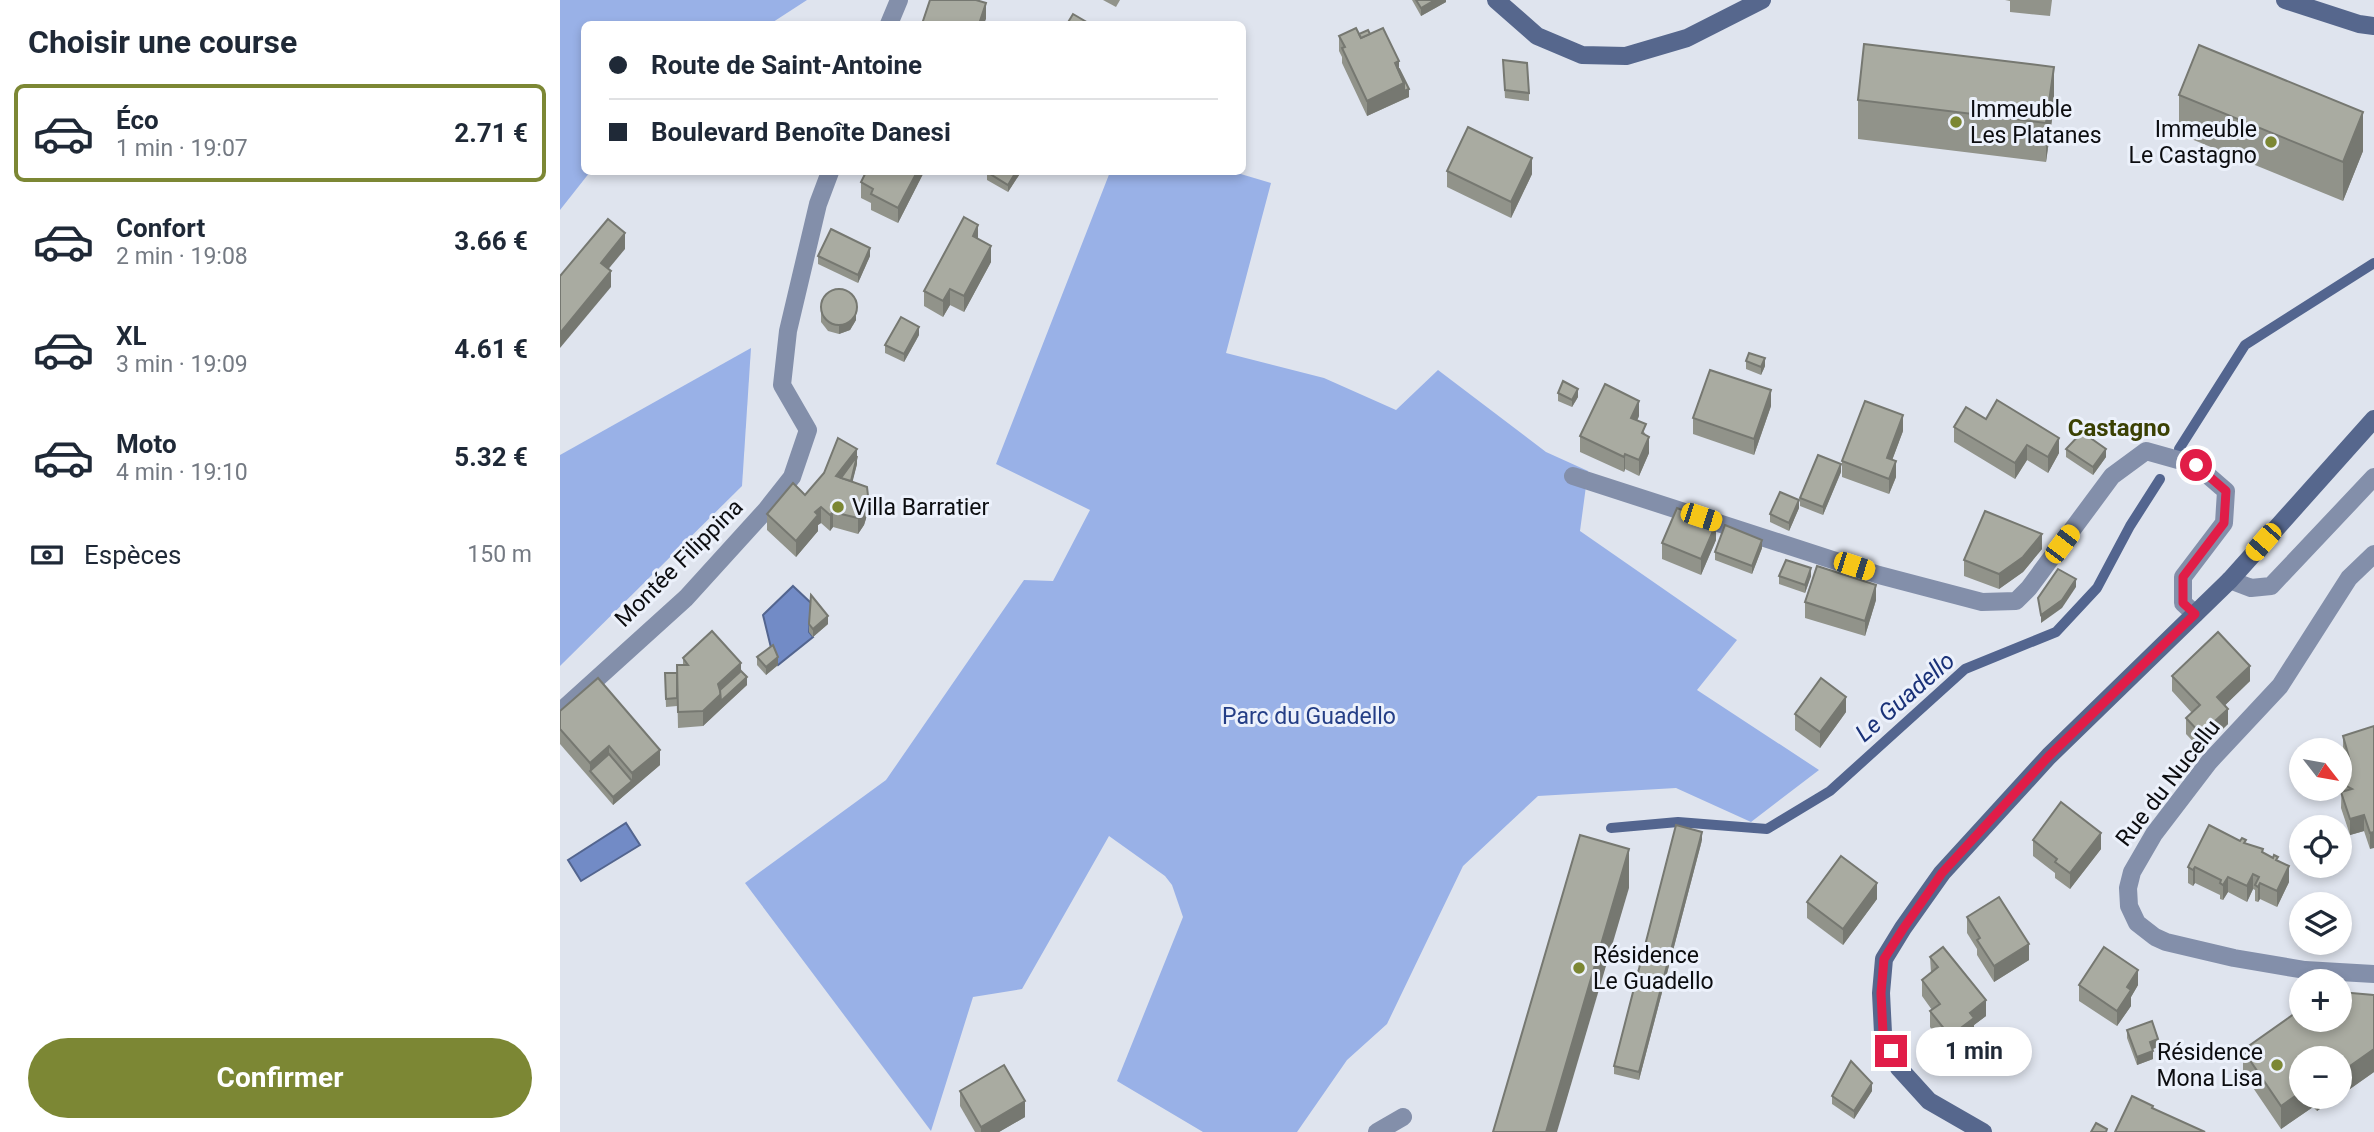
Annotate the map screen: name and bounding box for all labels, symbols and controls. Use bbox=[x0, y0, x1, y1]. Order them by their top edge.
text: Choisir une course bbox=[28, 23, 297, 61]
text: Route de Saint-Antoine bbox=[651, 50, 922, 80]
place label: Immeuble Les Platanes bbox=[1970, 96, 2102, 149]
icon: car bbox=[32, 102, 95, 165]
text: Éco bbox=[116, 105, 159, 135]
marker: Immeuble Les Platanes bbox=[1948, 114, 1964, 130]
place label: Immeuble Le Castagno bbox=[2129, 116, 2257, 169]
text: Boulevard Benoîte Danesi bbox=[651, 117, 951, 147]
text: 2.71 € bbox=[454, 118, 528, 148]
marker: Immeuble Le Castagno bbox=[2263, 134, 2279, 150]
text: 1 min · 19:07 bbox=[116, 135, 248, 162]
icon: car bbox=[32, 210, 95, 273]
text: Confort bbox=[116, 213, 205, 243]
text: 3.66 € bbox=[454, 226, 528, 256]
text: 2 min · 19:08 bbox=[116, 243, 248, 270]
icon: car bbox=[32, 318, 95, 381]
text: XL bbox=[116, 321, 147, 351]
text: 4.61 € bbox=[454, 334, 528, 364]
text: 3 min · 19:09 bbox=[116, 351, 248, 378]
district label: Castagno bbox=[2068, 414, 2170, 442]
icon: car bbox=[32, 426, 95, 489]
text: Moto bbox=[116, 429, 177, 459]
text: 5.32 € bbox=[454, 442, 528, 472]
route start bbox=[2180, 449, 2212, 481]
text: 4 min · 19:10 bbox=[116, 459, 248, 486]
street label: Montée Filippina bbox=[609, 493, 749, 633]
place label: Villa Barratier bbox=[852, 494, 989, 521]
marker: Villa Barratier bbox=[830, 499, 846, 515]
car bbox=[1678, 501, 1725, 533]
car bbox=[2242, 519, 2285, 565]
car bbox=[2041, 521, 2084, 567]
icon: cash bbox=[28, 536, 66, 574]
text: Espèces bbox=[84, 540, 181, 570]
text: 150 m bbox=[467, 541, 532, 568]
car bbox=[1831, 550, 1878, 582]
water label: Le Guadello bbox=[1850, 646, 1960, 748]
park label: Parc du Guadello bbox=[1222, 703, 1396, 730]
street label: Rue du Nucellu bbox=[2110, 714, 2226, 852]
north arrow bbox=[2289, 738, 2352, 802]
map controls bbox=[2289, 738, 2352, 1109]
button: locate bbox=[2289, 815, 2352, 878]
button: layers bbox=[2289, 892, 2352, 955]
place label: Résidence Le Guadello bbox=[1593, 942, 1714, 995]
marker: Résidence Le Guadello bbox=[1571, 960, 1587, 976]
button: + bbox=[2289, 969, 2352, 1032]
callout: 1 min bbox=[1916, 1026, 2031, 1076]
route end bbox=[1875, 1035, 1907, 1067]
button: Confirmer bbox=[28, 1038, 532, 1118]
text: 1 min bbox=[1945, 1038, 2003, 1065]
place label: Résidence Mona Lisa bbox=[2157, 1039, 2263, 1092]
button: − bbox=[2289, 1046, 2352, 1109]
marker: Résidence Mona Lisa bbox=[2269, 1057, 2285, 1073]

